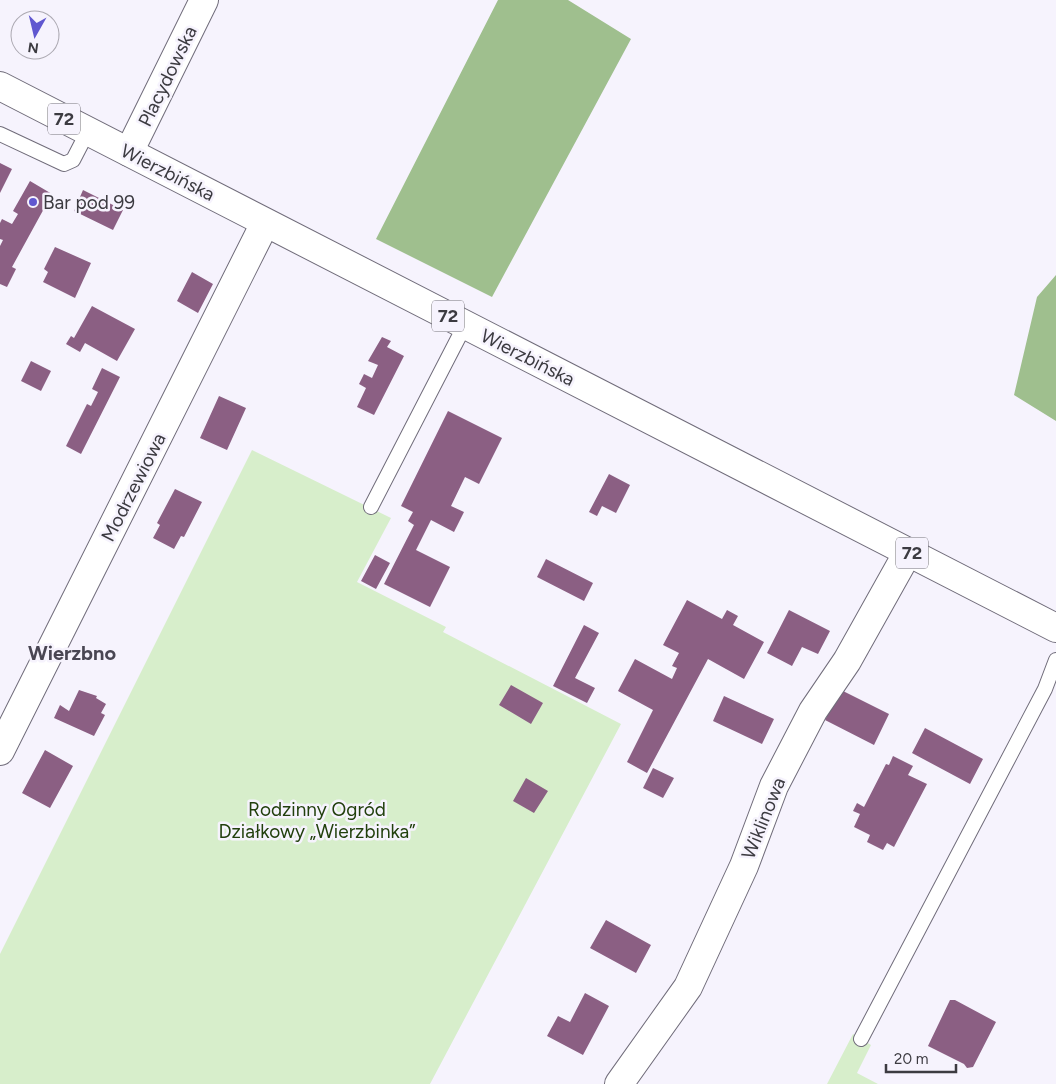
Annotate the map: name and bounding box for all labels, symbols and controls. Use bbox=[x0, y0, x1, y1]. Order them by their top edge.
north arrow bbox=[10, 10, 60, 60]
street label: Placydowska bbox=[133, 22, 202, 130]
text: N bbox=[27, 38, 40, 57]
road number: 72 bbox=[48, 104, 80, 134]
street label: Wierzbińska bbox=[117, 139, 219, 206]
place label: Bar pod 99 bbox=[43, 191, 135, 214]
marker: Bar pod 99 bbox=[27, 196, 39, 208]
road number: 72 bbox=[432, 300, 464, 332]
street label: Wierzbińska bbox=[477, 324, 579, 391]
street label: Modrzewiowa bbox=[96, 429, 171, 545]
road number: 72 bbox=[896, 538, 928, 568]
district label: Wierzbno bbox=[28, 641, 116, 665]
street label: Wiklinowa bbox=[737, 774, 790, 862]
park label: Rodzinny Ogród Działkowy „Wierzbinka” bbox=[218, 798, 416, 843]
scale bar bbox=[886, 1042, 956, 1074]
text: 20 m bbox=[894, 1050, 928, 1068]

